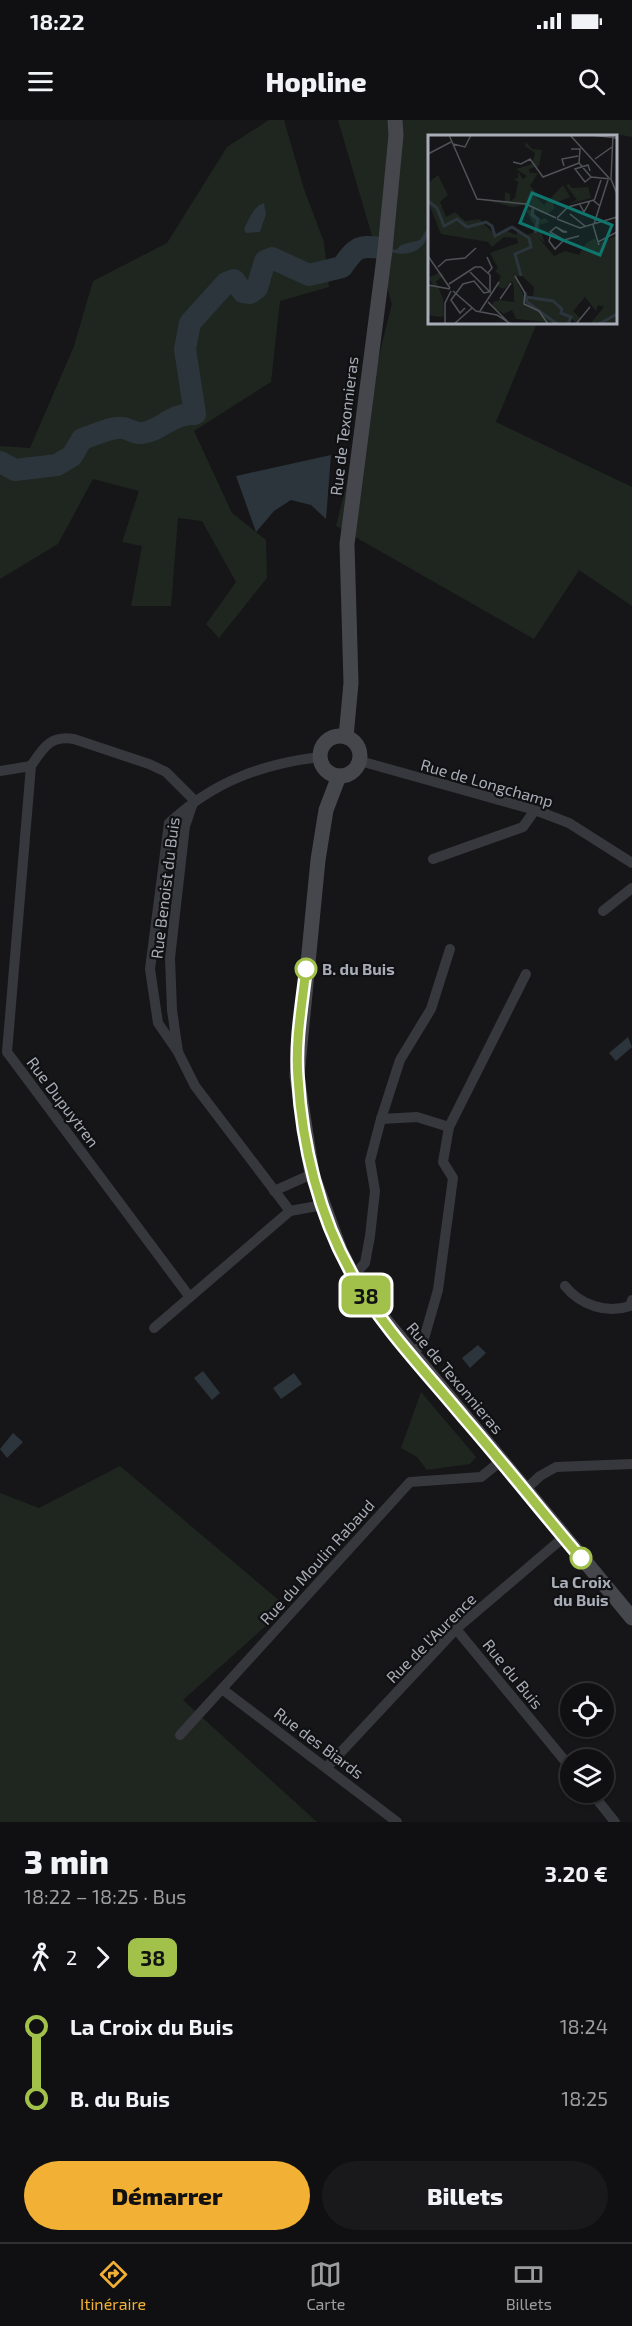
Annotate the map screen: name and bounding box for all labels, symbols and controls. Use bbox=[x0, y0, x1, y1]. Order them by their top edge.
text: 18:22 bbox=[30, 8, 84, 34]
icon: menu bbox=[24, 65, 57, 98]
text: Hopline bbox=[265, 65, 367, 97]
icon: search bbox=[575, 65, 608, 98]
inset map bbox=[428, 135, 617, 324]
street label: Rue de Texonnieras bbox=[326, 355, 361, 497]
street label: Rue de Longchamp bbox=[419, 754, 556, 811]
street label: Rue Benoist du Buis bbox=[146, 816, 183, 960]
marker: B. du Buis bbox=[295, 958, 317, 980]
place label: B. du Buis bbox=[322, 959, 395, 978]
street label: Rue Dupuytren bbox=[23, 1053, 103, 1151]
line badge: 38 bbox=[339, 1276, 393, 1314]
text: 38 bbox=[354, 1283, 379, 1308]
street label: Rue de Texonnieras bbox=[403, 1318, 508, 1437]
street label: Rue du Moulin Rabaud bbox=[255, 1495, 378, 1628]
marker: La Croix du Buis bbox=[570, 1547, 592, 1569]
place label: La Croix du Buis bbox=[551, 1572, 611, 1609]
street label: Rue de l'Aurence bbox=[382, 1589, 479, 1686]
street label: Rue du Buis bbox=[480, 1635, 547, 1712]
map controls bbox=[560, 1683, 614, 1803]
button: locate bbox=[560, 1683, 614, 1737]
street label: Rue des Biards bbox=[271, 1703, 368, 1782]
button: layers bbox=[560, 1749, 614, 1803]
text: 3 min bbox=[24, 1841, 109, 1881]
text: 3.20 € bbox=[545, 1860, 608, 1886]
text: 18:22 – 18:25 · Bus bbox=[24, 1884, 186, 1908]
icon: walk bbox=[24, 1941, 57, 1974]
icon: forward bbox=[86, 1941, 119, 1974]
text: 2 bbox=[66, 1945, 77, 1969]
text: 38 bbox=[140, 1945, 165, 1970]
text: La Croix du Buis bbox=[70, 2013, 233, 2039]
text: 18:24 bbox=[560, 2014, 608, 2038]
text: B. du Buis bbox=[70, 2085, 170, 2111]
text: 18:25 bbox=[561, 2086, 608, 2110]
button: Démarrer bbox=[24, 2161, 310, 2230]
button: Billets bbox=[322, 2161, 608, 2230]
tab: Itinéraire bbox=[80, 2258, 146, 2313]
tab: Carte bbox=[306, 2258, 345, 2313]
tab: Billets bbox=[506, 2258, 552, 2313]

